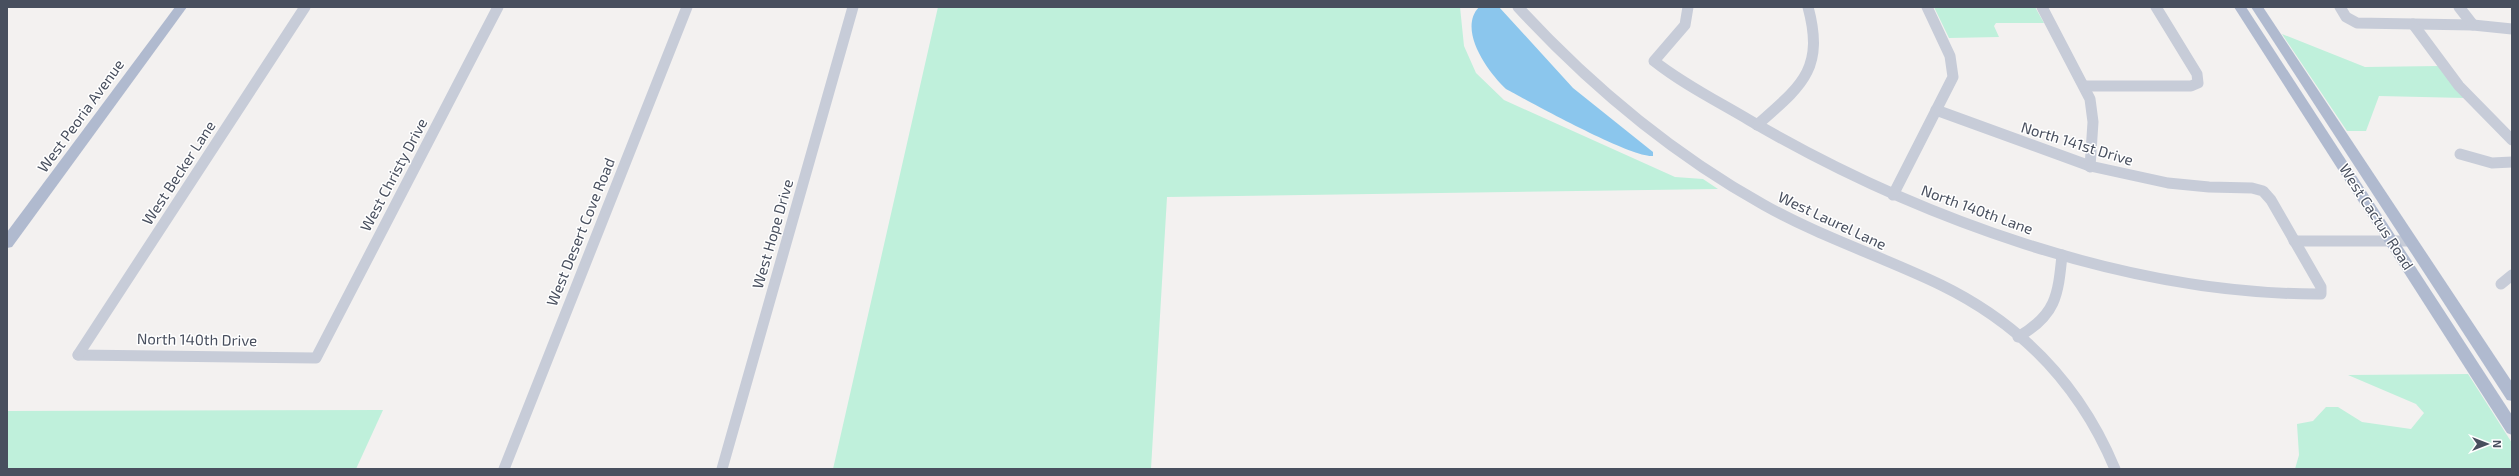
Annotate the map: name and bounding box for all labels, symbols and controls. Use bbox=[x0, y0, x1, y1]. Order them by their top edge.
street label: West Peoria Avenue bbox=[33, 55, 127, 175]
street label: West Christy Drive bbox=[356, 115, 431, 234]
street label: West Becker Lane bbox=[138, 117, 219, 228]
street label: North 141st Drive bbox=[2019, 117, 2136, 169]
street label: West Desert Cove Road bbox=[542, 155, 618, 308]
street label: West Cactus Road bbox=[2336, 160, 2418, 273]
street label: West Hope Drive bbox=[748, 177, 796, 290]
street label: North 140th Lane bbox=[1919, 180, 2036, 238]
street label: West Laurel Lane bbox=[1776, 187, 1889, 253]
street label: North 140th Drive bbox=[137, 329, 257, 349]
north arrow bbox=[2467, 424, 2507, 464]
text: N bbox=[2491, 440, 2504, 448]

